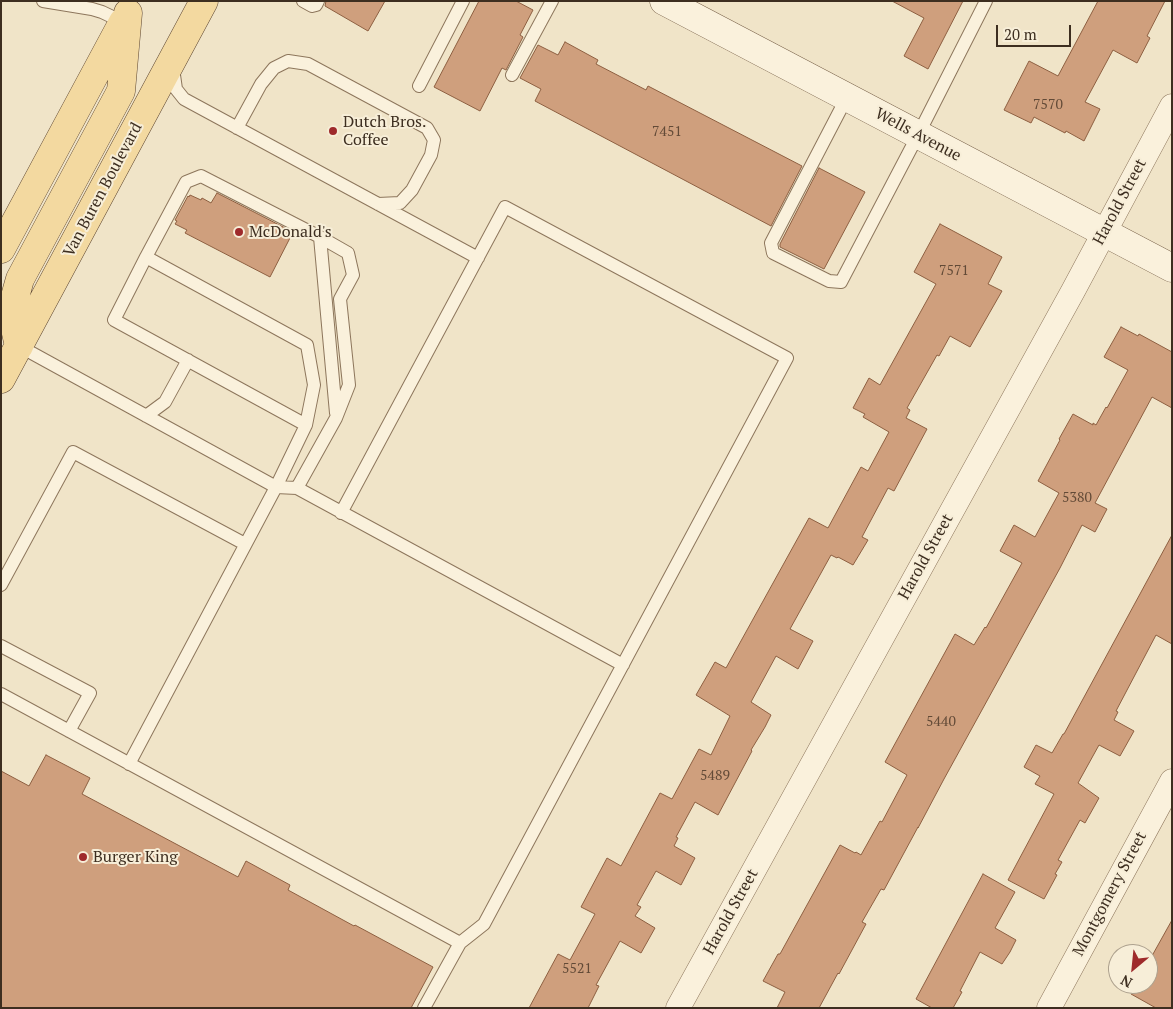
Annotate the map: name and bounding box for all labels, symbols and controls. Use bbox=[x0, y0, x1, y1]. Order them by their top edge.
scale bar bbox=[998, 15, 1073, 47]
text: 20 m bbox=[1004, 24, 1037, 44]
house number: 7570 bbox=[1033, 97, 1063, 113]
street label: Wells Avenue bbox=[872, 104, 964, 166]
place label: Dutch Bros. Coffee bbox=[343, 112, 426, 150]
street label: Van Buren Boulevard bbox=[59, 120, 147, 260]
house number: 7451 bbox=[652, 124, 682, 140]
marker: Dutch Bros. Coffee bbox=[327, 125, 339, 137]
street label: Harold Street bbox=[1089, 156, 1151, 248]
place label: McDonald's bbox=[249, 222, 332, 242]
marker: McDonald's bbox=[233, 226, 245, 238]
house number: 7571 bbox=[939, 263, 969, 279]
house number: 5380 bbox=[1062, 490, 1092, 506]
street label: Harold Street bbox=[895, 511, 957, 603]
house number: 5440 bbox=[926, 714, 956, 730]
house number: 5489 bbox=[700, 768, 730, 784]
street label: Montgomery Street bbox=[1069, 828, 1151, 960]
place label: Burger King bbox=[93, 847, 178, 867]
marker: Burger King bbox=[77, 851, 89, 863]
street label: Harold Street bbox=[700, 866, 762, 958]
north arrow bbox=[1108, 944, 1158, 994]
house number: 5521 bbox=[562, 961, 592, 977]
text: N bbox=[1117, 971, 1135, 993]

